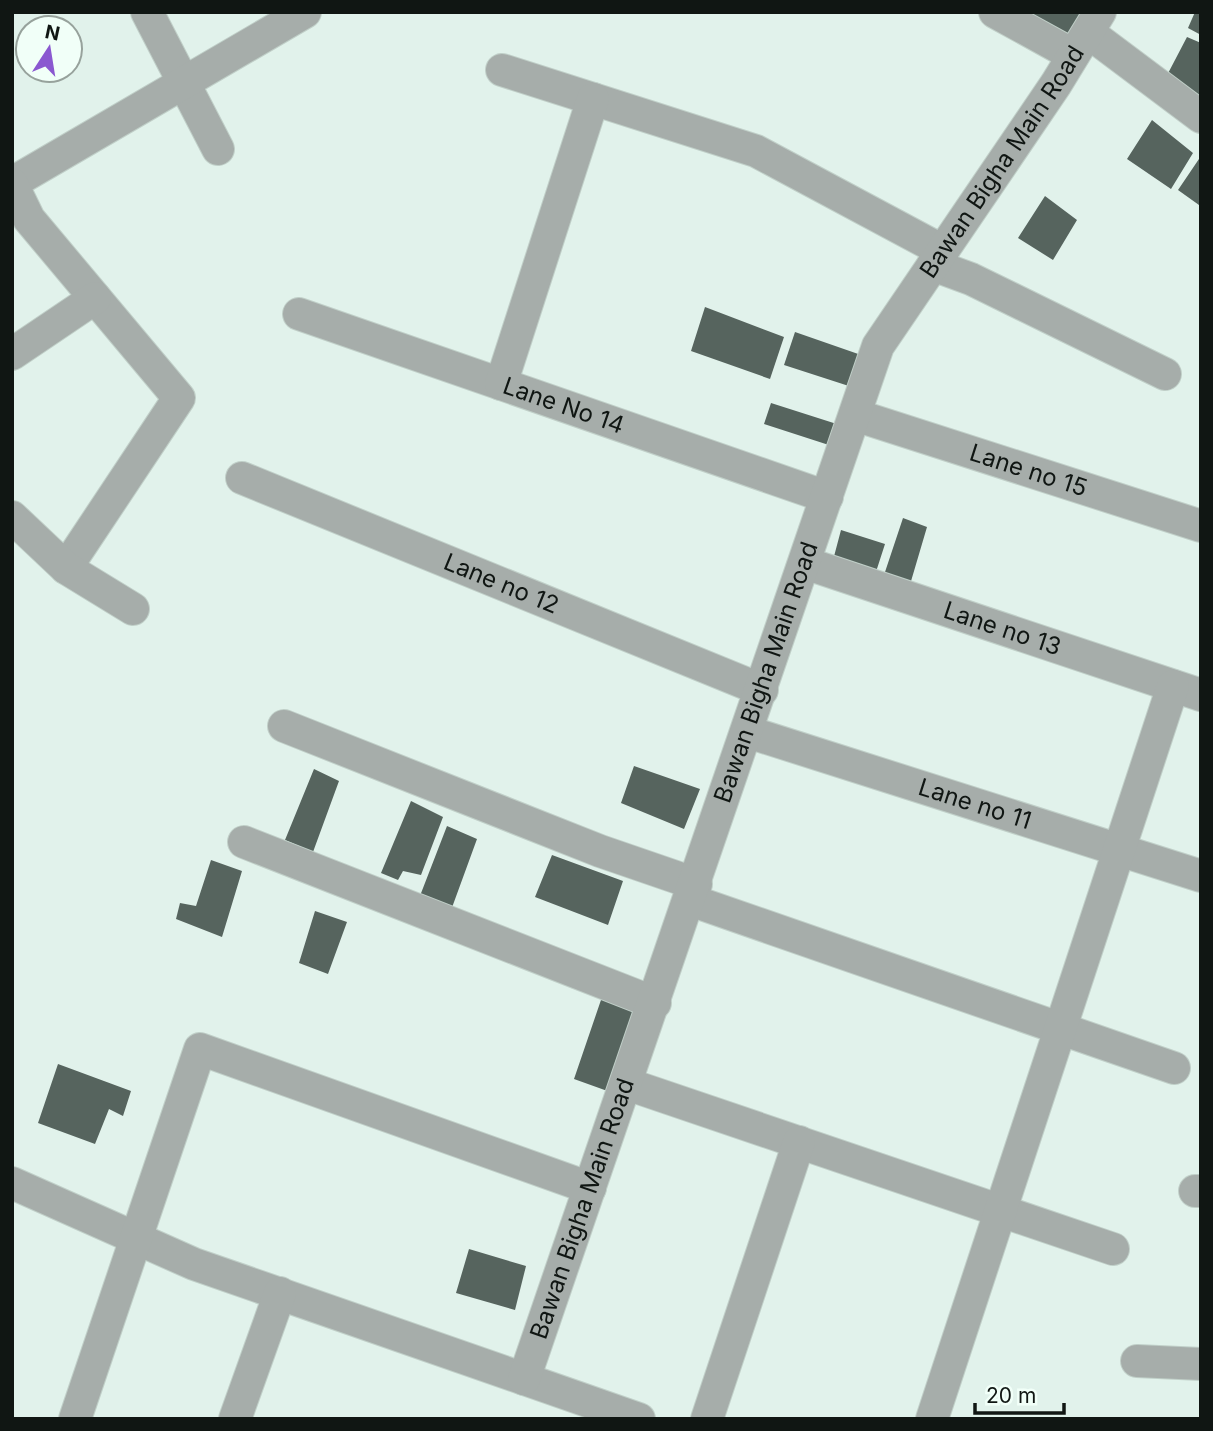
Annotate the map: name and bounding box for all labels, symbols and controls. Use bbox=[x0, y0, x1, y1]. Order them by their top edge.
north arrow bbox=[14, 14, 84, 84]
text: N bbox=[43, 20, 62, 46]
street label: Bawan Bigha Main Road bbox=[913, 40, 1090, 283]
street label: Lane No 14 bbox=[499, 371, 628, 440]
street label: Lane no 15 bbox=[966, 438, 1091, 503]
street label: Bawan Bigha Main Road bbox=[708, 538, 824, 806]
street label: Lane no 12 bbox=[440, 547, 563, 620]
street label: Lane no 13 bbox=[940, 595, 1065, 661]
street label: Lane no 11 bbox=[915, 772, 1035, 835]
street label: Bawan Bigha Main Road bbox=[524, 1074, 640, 1343]
scale bar bbox=[975, 1372, 1064, 1416]
text: 20 m bbox=[986, 1383, 1036, 1408]

